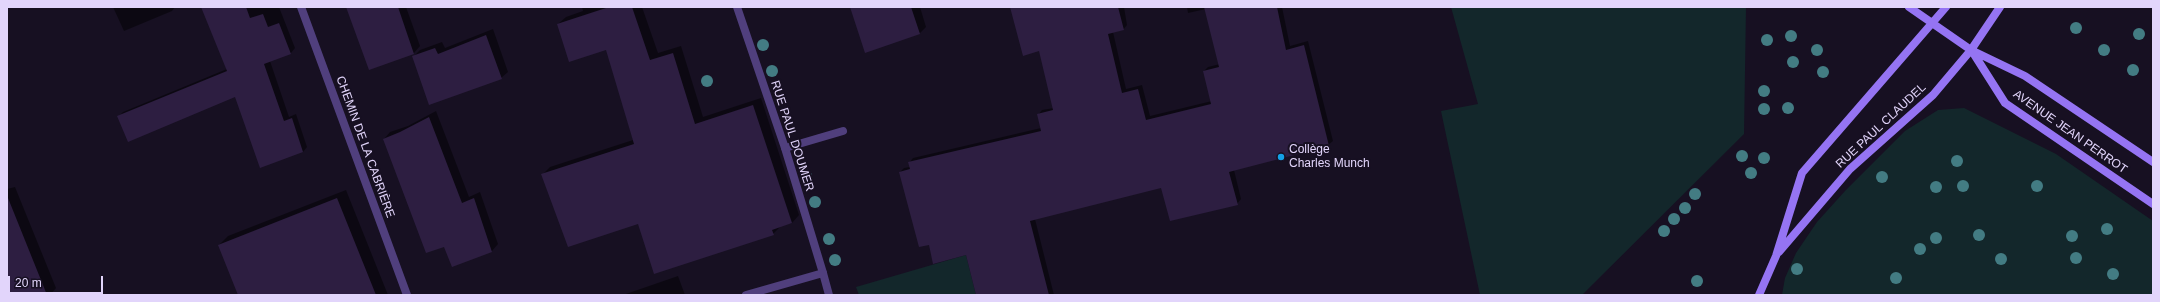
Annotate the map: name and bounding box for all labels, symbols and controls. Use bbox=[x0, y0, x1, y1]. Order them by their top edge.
street label: CHEMIN DE LA CABRIÈRE bbox=[333, 74, 397, 220]
street label: RUE PAUL DOUMER bbox=[767, 79, 817, 193]
street label: RUE PAUL CLAUDEL bbox=[1833, 81, 1929, 171]
street label: AVENUE JEAN PERROT bbox=[2010, 87, 2130, 177]
place label: Collège Charles Munch bbox=[1289, 143, 1370, 171]
marker: Collège Charles Munch bbox=[1276, 152, 1286, 162]
scale bar bbox=[10, 268, 105, 294]
text: 20 m bbox=[15, 276, 42, 290]

